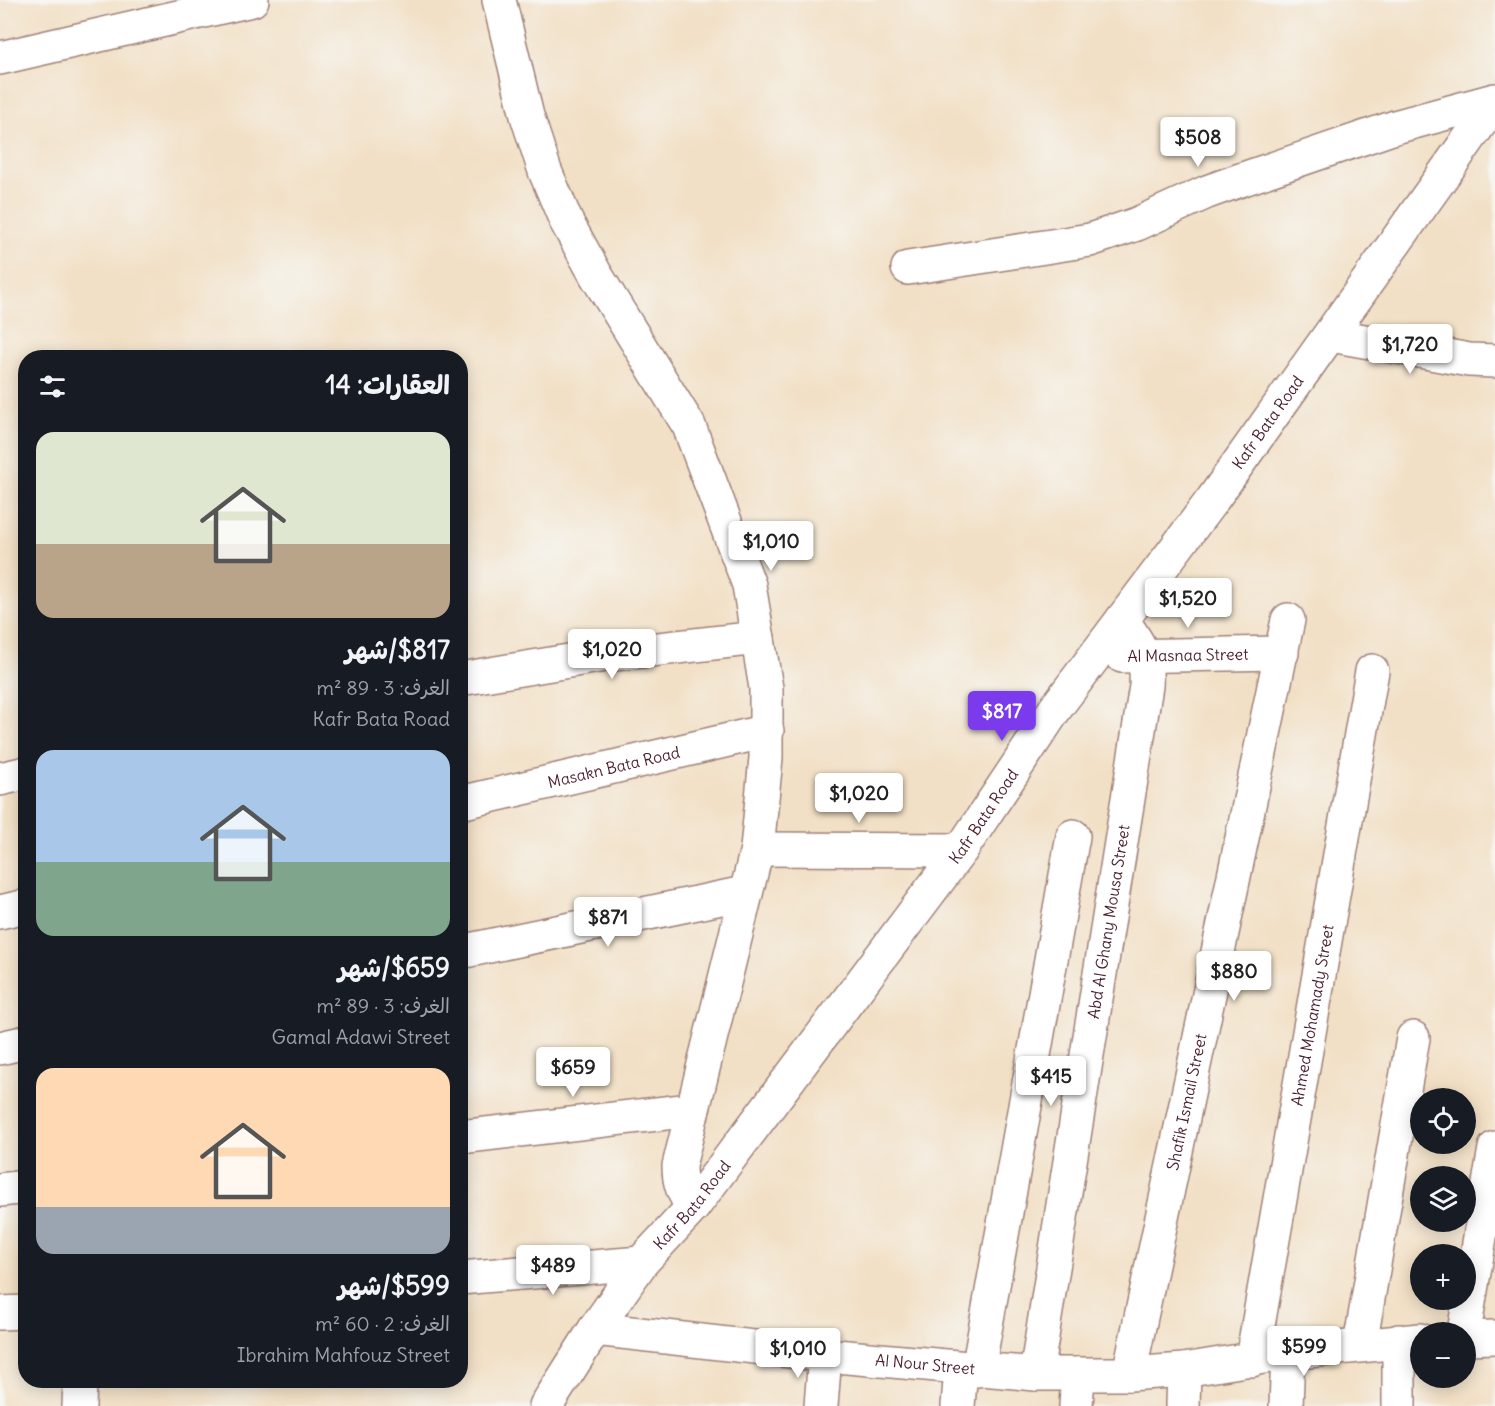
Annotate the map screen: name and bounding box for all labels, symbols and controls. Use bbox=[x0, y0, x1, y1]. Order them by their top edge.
pin: $508 bbox=[1162, 117, 1234, 168]
text: $508 bbox=[1174, 124, 1222, 149]
pin: $1,720 bbox=[1361, 324, 1459, 375]
text: $1,720 bbox=[1382, 331, 1438, 356]
text: العقارات: 14 bbox=[325, 368, 450, 401]
icon: filters bbox=[36, 370, 69, 403]
street label: Kafr Bata Road bbox=[1228, 372, 1308, 473]
icon: home bbox=[189, 471, 297, 579]
pin: $1,010 bbox=[722, 521, 820, 572]
text: $1,010 bbox=[742, 528, 800, 553]
pin: $1,520 bbox=[1139, 578, 1237, 629]
text: $1,520 bbox=[1159, 585, 1217, 610]
pin: $1,020 bbox=[563, 629, 661, 680]
text: $817/شهر bbox=[345, 633, 450, 666]
text: $1,020 bbox=[582, 636, 642, 661]
street label: Al Masnaa Street bbox=[1127, 644, 1249, 666]
text: الغرف: 3 · 89 m² bbox=[316, 675, 450, 700]
pin: $817 bbox=[966, 691, 1038, 742]
text: $817 bbox=[982, 698, 1022, 723]
text: Kafr Bata Road bbox=[313, 706, 450, 731]
street label: Masakn Bata Road bbox=[546, 742, 682, 792]
street label: Kafr Bata Road bbox=[944, 765, 1022, 868]
pin: $1,020 bbox=[810, 773, 908, 824]
text: $1,020 bbox=[829, 780, 889, 805]
icon: home bbox=[189, 789, 297, 897]
street label: Abd Al Ghany Mousa Street bbox=[1083, 823, 1134, 1020]
pin: $871 bbox=[572, 897, 644, 948]
text: $871 bbox=[588, 904, 628, 929]
street label: Ahmed Mohamady Street bbox=[1286, 922, 1338, 1107]
text: $659/شهر bbox=[338, 951, 450, 984]
pin: $880 bbox=[1198, 951, 1270, 1002]
text: $880 bbox=[1210, 958, 1258, 983]
text: الغرف: 3 · 89 m² bbox=[316, 993, 450, 1018]
text: Gamal Adawi Street bbox=[272, 1024, 450, 1049]
street label: Shafik Ismail Street bbox=[1162, 1031, 1211, 1172]
pin: $659 bbox=[537, 1047, 609, 1098]
text: $659 bbox=[550, 1054, 596, 1079]
pin: $415 bbox=[1015, 1056, 1087, 1107]
text: $415 bbox=[1030, 1063, 1072, 1088]
map controls bbox=[1410, 1088, 1476, 1388]
button: locate bbox=[1410, 1088, 1476, 1154]
icon: home bbox=[189, 1107, 297, 1215]
street label: Kafr Bata Road bbox=[649, 1156, 735, 1253]
button: layers bbox=[1410, 1166, 1476, 1232]
button: + bbox=[1410, 1244, 1476, 1310]
pin: $489 bbox=[517, 1245, 589, 1296]
text: $489 bbox=[530, 1252, 576, 1277]
text: $599/شهر bbox=[338, 1269, 450, 1302]
text: الغرف: 2 · 60 m² bbox=[315, 1311, 450, 1336]
button: − bbox=[1410, 1322, 1476, 1388]
pin: $599 bbox=[1268, 1326, 1340, 1377]
pin: $1,010 bbox=[749, 1328, 847, 1379]
text: $599 bbox=[1281, 1333, 1327, 1358]
text: $1,010 bbox=[769, 1335, 827, 1360]
text: Ibrahim Mahfouz Street bbox=[237, 1342, 450, 1367]
street label: Al Nour Street bbox=[874, 1350, 976, 1379]

